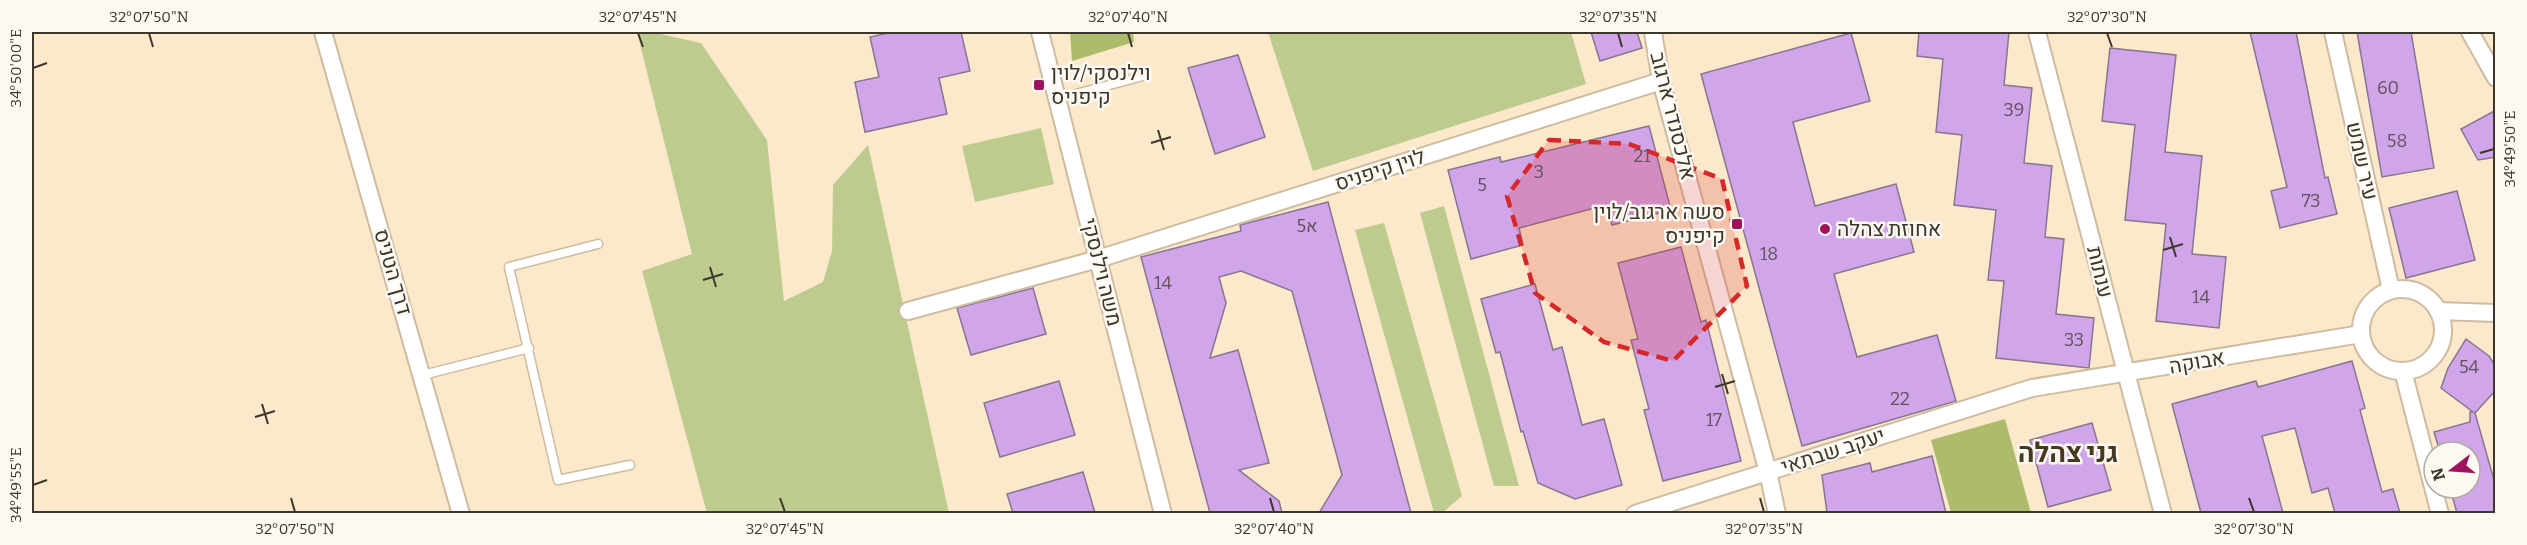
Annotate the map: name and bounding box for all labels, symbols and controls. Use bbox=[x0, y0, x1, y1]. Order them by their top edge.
text: 32°07'50"N bbox=[109, 8, 189, 26]
text: 32°07'45"N bbox=[599, 8, 677, 26]
text: 32°07'40"N bbox=[1088, 8, 1168, 26]
text: 32°07'35"N bbox=[1579, 8, 1657, 26]
text: 32°07'30"N bbox=[2067, 8, 2147, 26]
text: 34°50'00"E bbox=[7, 29, 25, 107]
street label: אלכסנדר ארגוב bbox=[1645, 49, 1701, 183]
place label: וילנסקי/לוין קיפניס bbox=[1051, 60, 1151, 110]
house number: 60 bbox=[2377, 77, 2399, 99]
marker: וילנסקי/לוין קיפניס bbox=[1032, 78, 1046, 92]
house number: 39 bbox=[2004, 99, 2024, 121]
text: 34°49'50"E bbox=[2501, 110, 2519, 188]
street label: עיר שמש bbox=[2340, 119, 2384, 203]
house number: 58 bbox=[2387, 130, 2407, 152]
street label: לוין קיפניס bbox=[1332, 143, 1429, 197]
house number: 21 bbox=[1633, 145, 1651, 167]
house number: 3 bbox=[1534, 161, 1544, 183]
house number: 5 bbox=[1477, 174, 1487, 196]
house number: 73 bbox=[2302, 190, 2320, 212]
place label: סשה ארגוב/לוין קיפניס bbox=[1593, 199, 1725, 249]
street label: משה וילנסקי bbox=[1076, 215, 1128, 329]
house number: 5א bbox=[1296, 215, 1318, 237]
place label: אחוזת צהלה bbox=[1837, 216, 1941, 242]
marker: סשה ארגוב/לוין קיפניס bbox=[1730, 217, 1744, 231]
marker: אחוזת צהלה bbox=[1818, 222, 1832, 236]
street label: דרך הטניס bbox=[368, 226, 418, 318]
house number: 18 bbox=[1760, 243, 1778, 265]
street label: ענתות bbox=[2081, 244, 2119, 300]
house number: 14 bbox=[1154, 272, 1172, 294]
house number: 14 bbox=[2192, 286, 2210, 308]
house number: 33 bbox=[2064, 329, 2084, 351]
street label: אבוקה bbox=[2167, 344, 2227, 380]
house number: 54 bbox=[2459, 356, 2480, 378]
house number: 22 bbox=[1890, 388, 1910, 410]
house number: 17 bbox=[1706, 409, 1722, 431]
street label: יעקב שבתאי bbox=[1778, 422, 1888, 480]
district label: גני צהלה bbox=[2018, 437, 2118, 469]
north arrow bbox=[2422, 440, 2482, 500]
text: 34°49'55"E bbox=[7, 447, 25, 523]
text: N bbox=[2427, 466, 2449, 483]
text: 32°07'50"N bbox=[255, 520, 335, 538]
text: 32°07'45"N bbox=[746, 520, 824, 538]
text: 32°07'40"N bbox=[1234, 520, 1314, 538]
text: 32°07'35"N bbox=[1725, 520, 1803, 538]
text: 32°07'30"N bbox=[2214, 520, 2294, 538]

